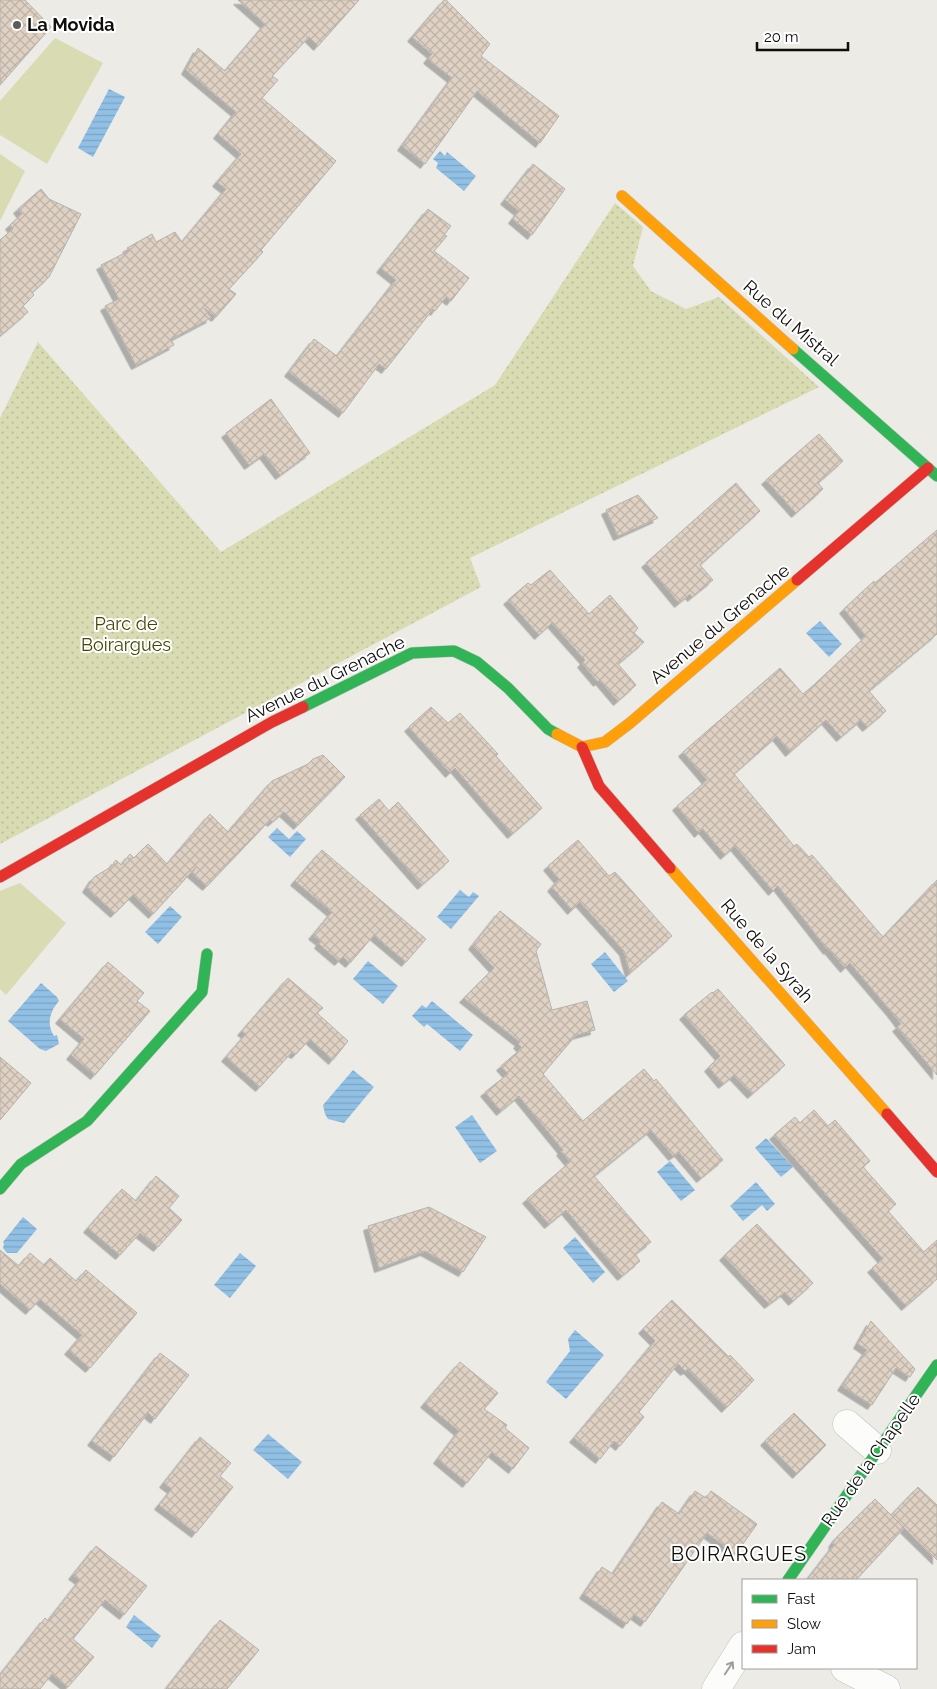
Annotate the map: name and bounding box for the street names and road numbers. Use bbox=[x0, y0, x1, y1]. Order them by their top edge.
street label: Rue du Mistral bbox=[739, 276, 843, 370]
street label: Avenue du Grenache bbox=[646, 559, 794, 688]
street label: Avenue du Grenache bbox=[242, 631, 408, 726]
street label: Rue de la Syrah bbox=[717, 895, 818, 1007]
street label: Rue de la Chapelle bbox=[817, 1389, 925, 1530]

